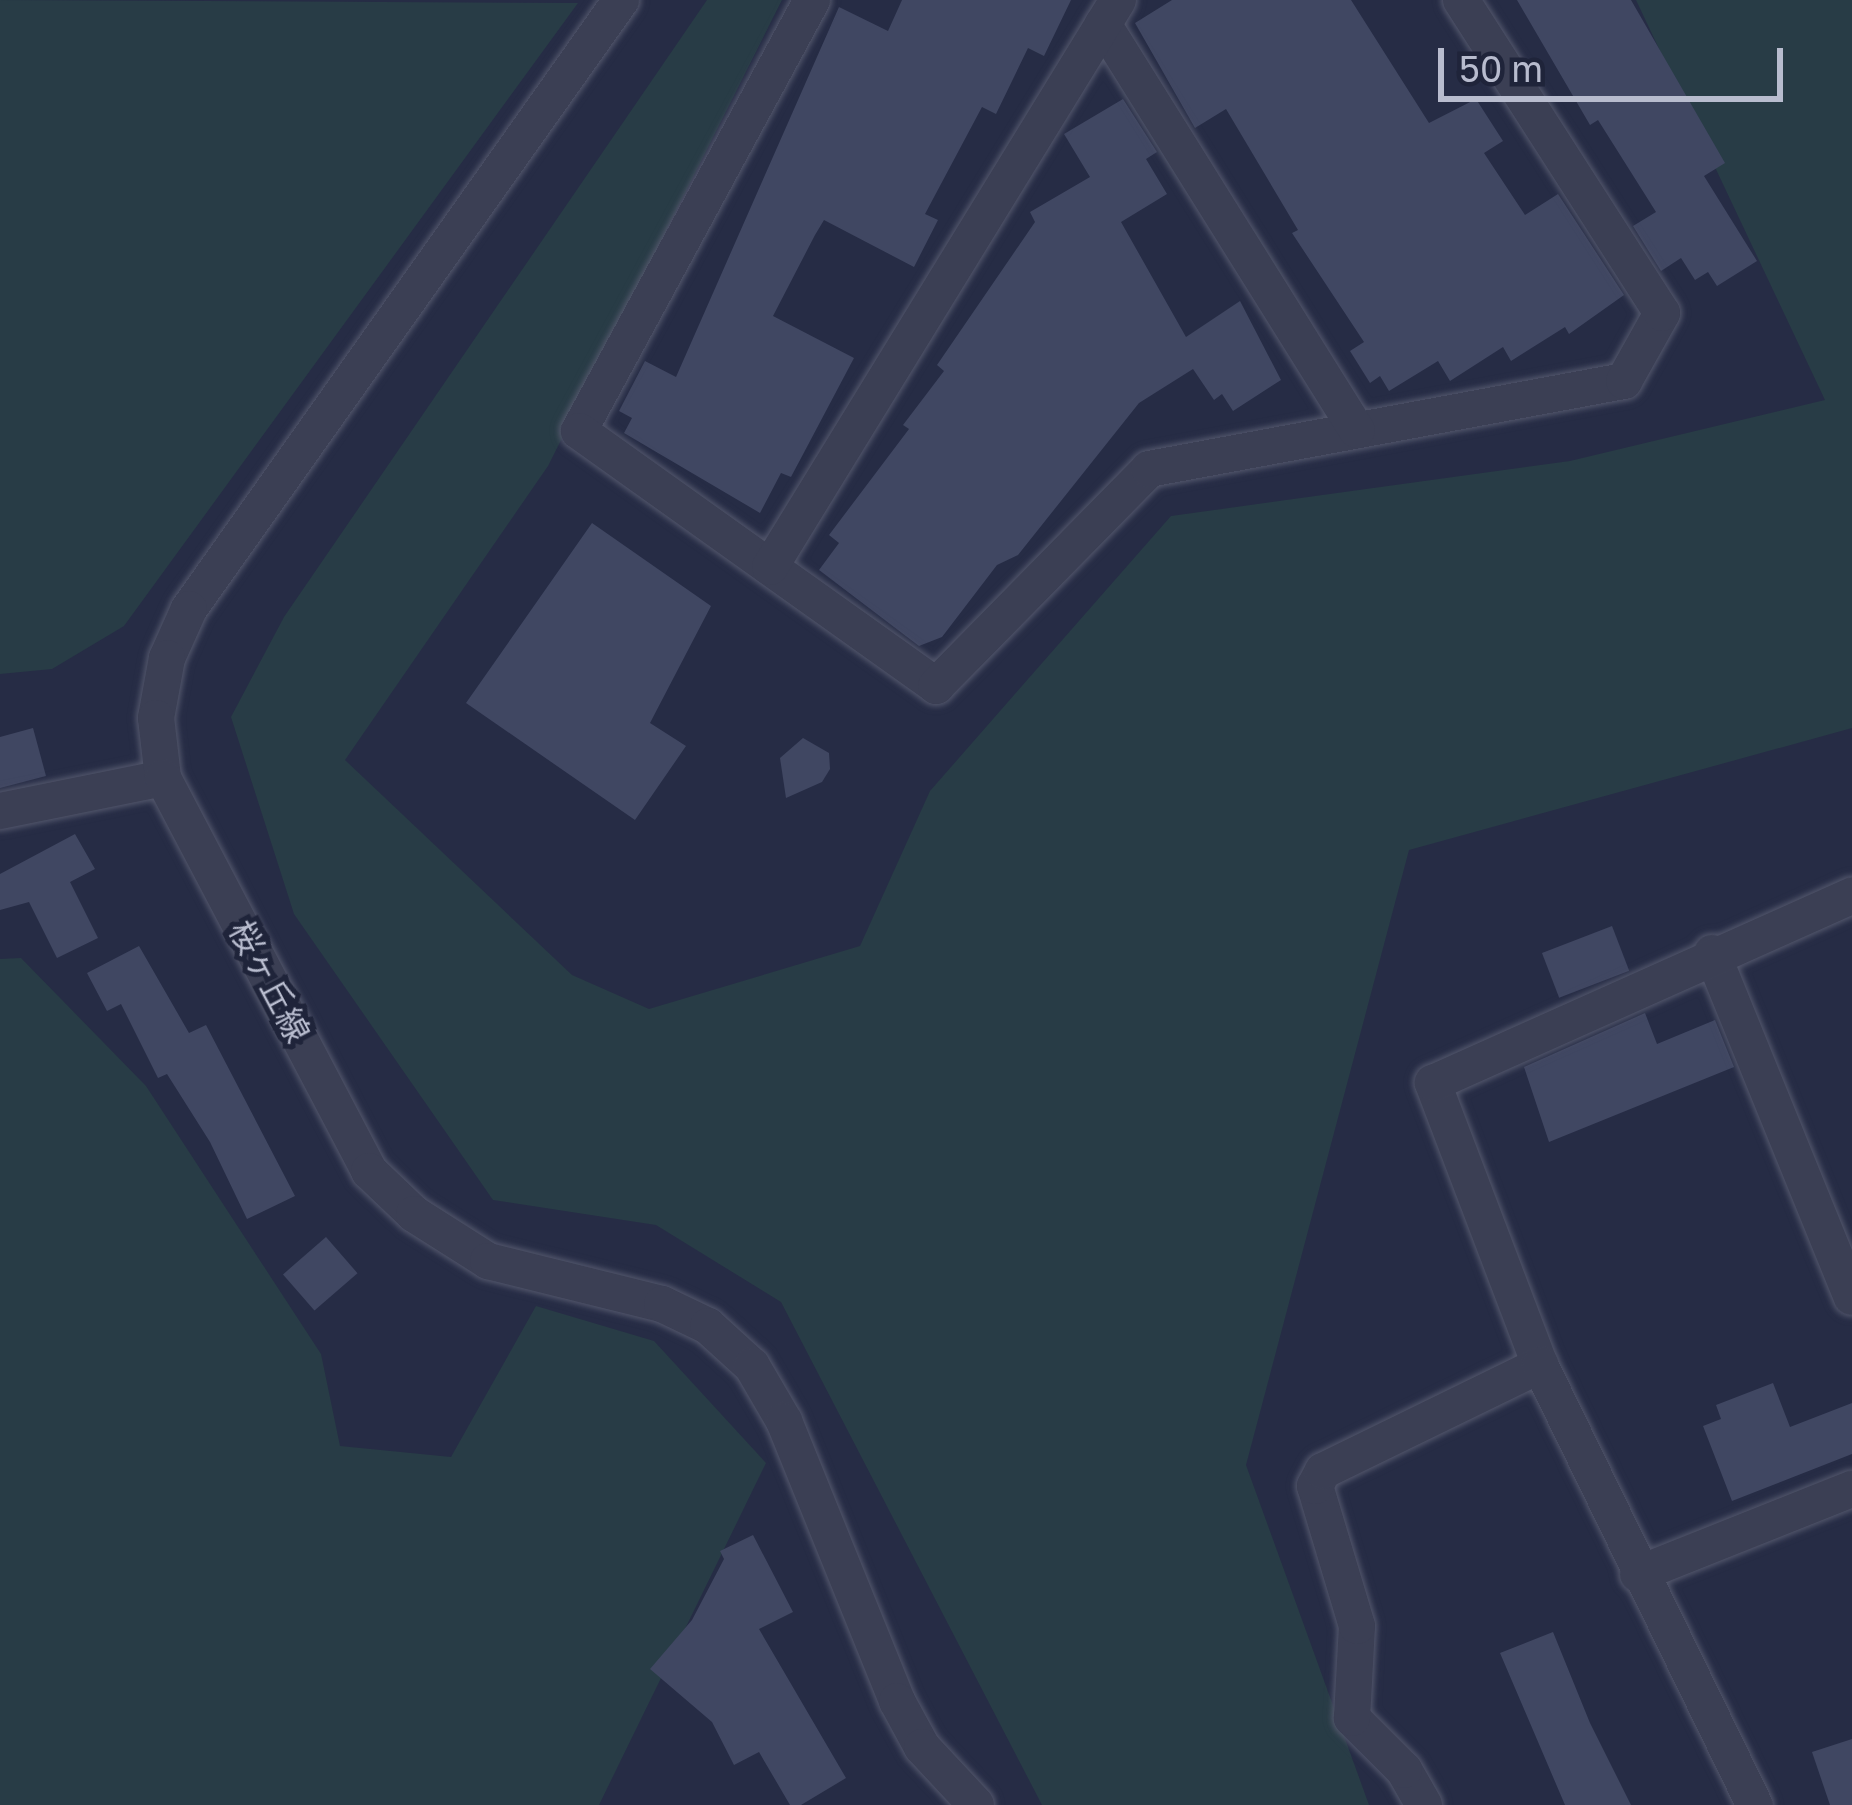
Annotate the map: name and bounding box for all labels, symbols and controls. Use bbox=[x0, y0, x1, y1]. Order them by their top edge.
scale bar bbox=[1444, 24, 1789, 98]
text: 50 m bbox=[1459, 47, 1543, 90]
street label: 桜ヶ丘線 bbox=[222, 913, 318, 1049]

